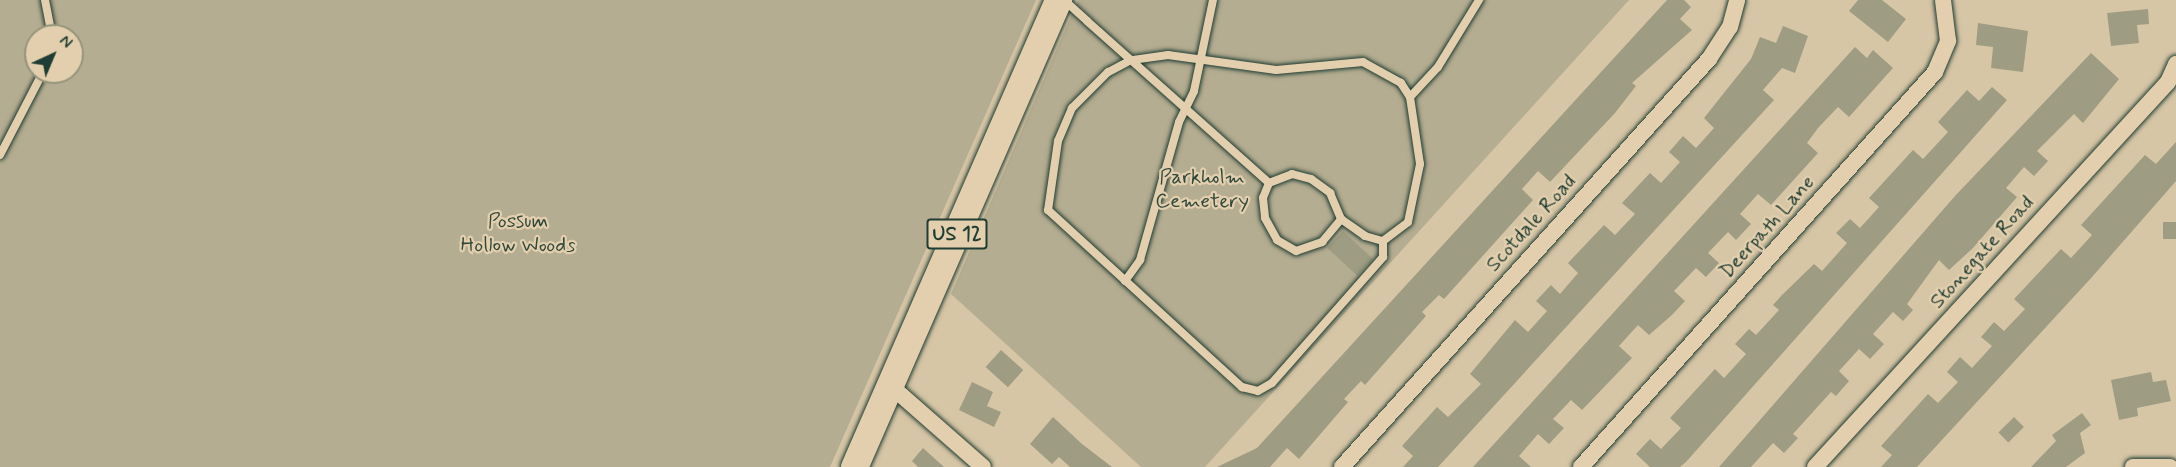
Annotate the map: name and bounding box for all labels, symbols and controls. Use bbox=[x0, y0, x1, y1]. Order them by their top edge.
north arrow bbox=[24, 24, 84, 84]
text: N bbox=[54, 31, 77, 53]
park label: Parkholm Cemetery bbox=[1155, 164, 1249, 214]
street label: Scotdale Road bbox=[1481, 169, 1581, 277]
street label: Deerpath Lane bbox=[1714, 170, 1820, 284]
street label: Stonegate Road bbox=[1926, 191, 2038, 313]
park label: Possum Hollow Woods bbox=[460, 208, 576, 258]
road number: US 12 bbox=[926, 217, 988, 251]

